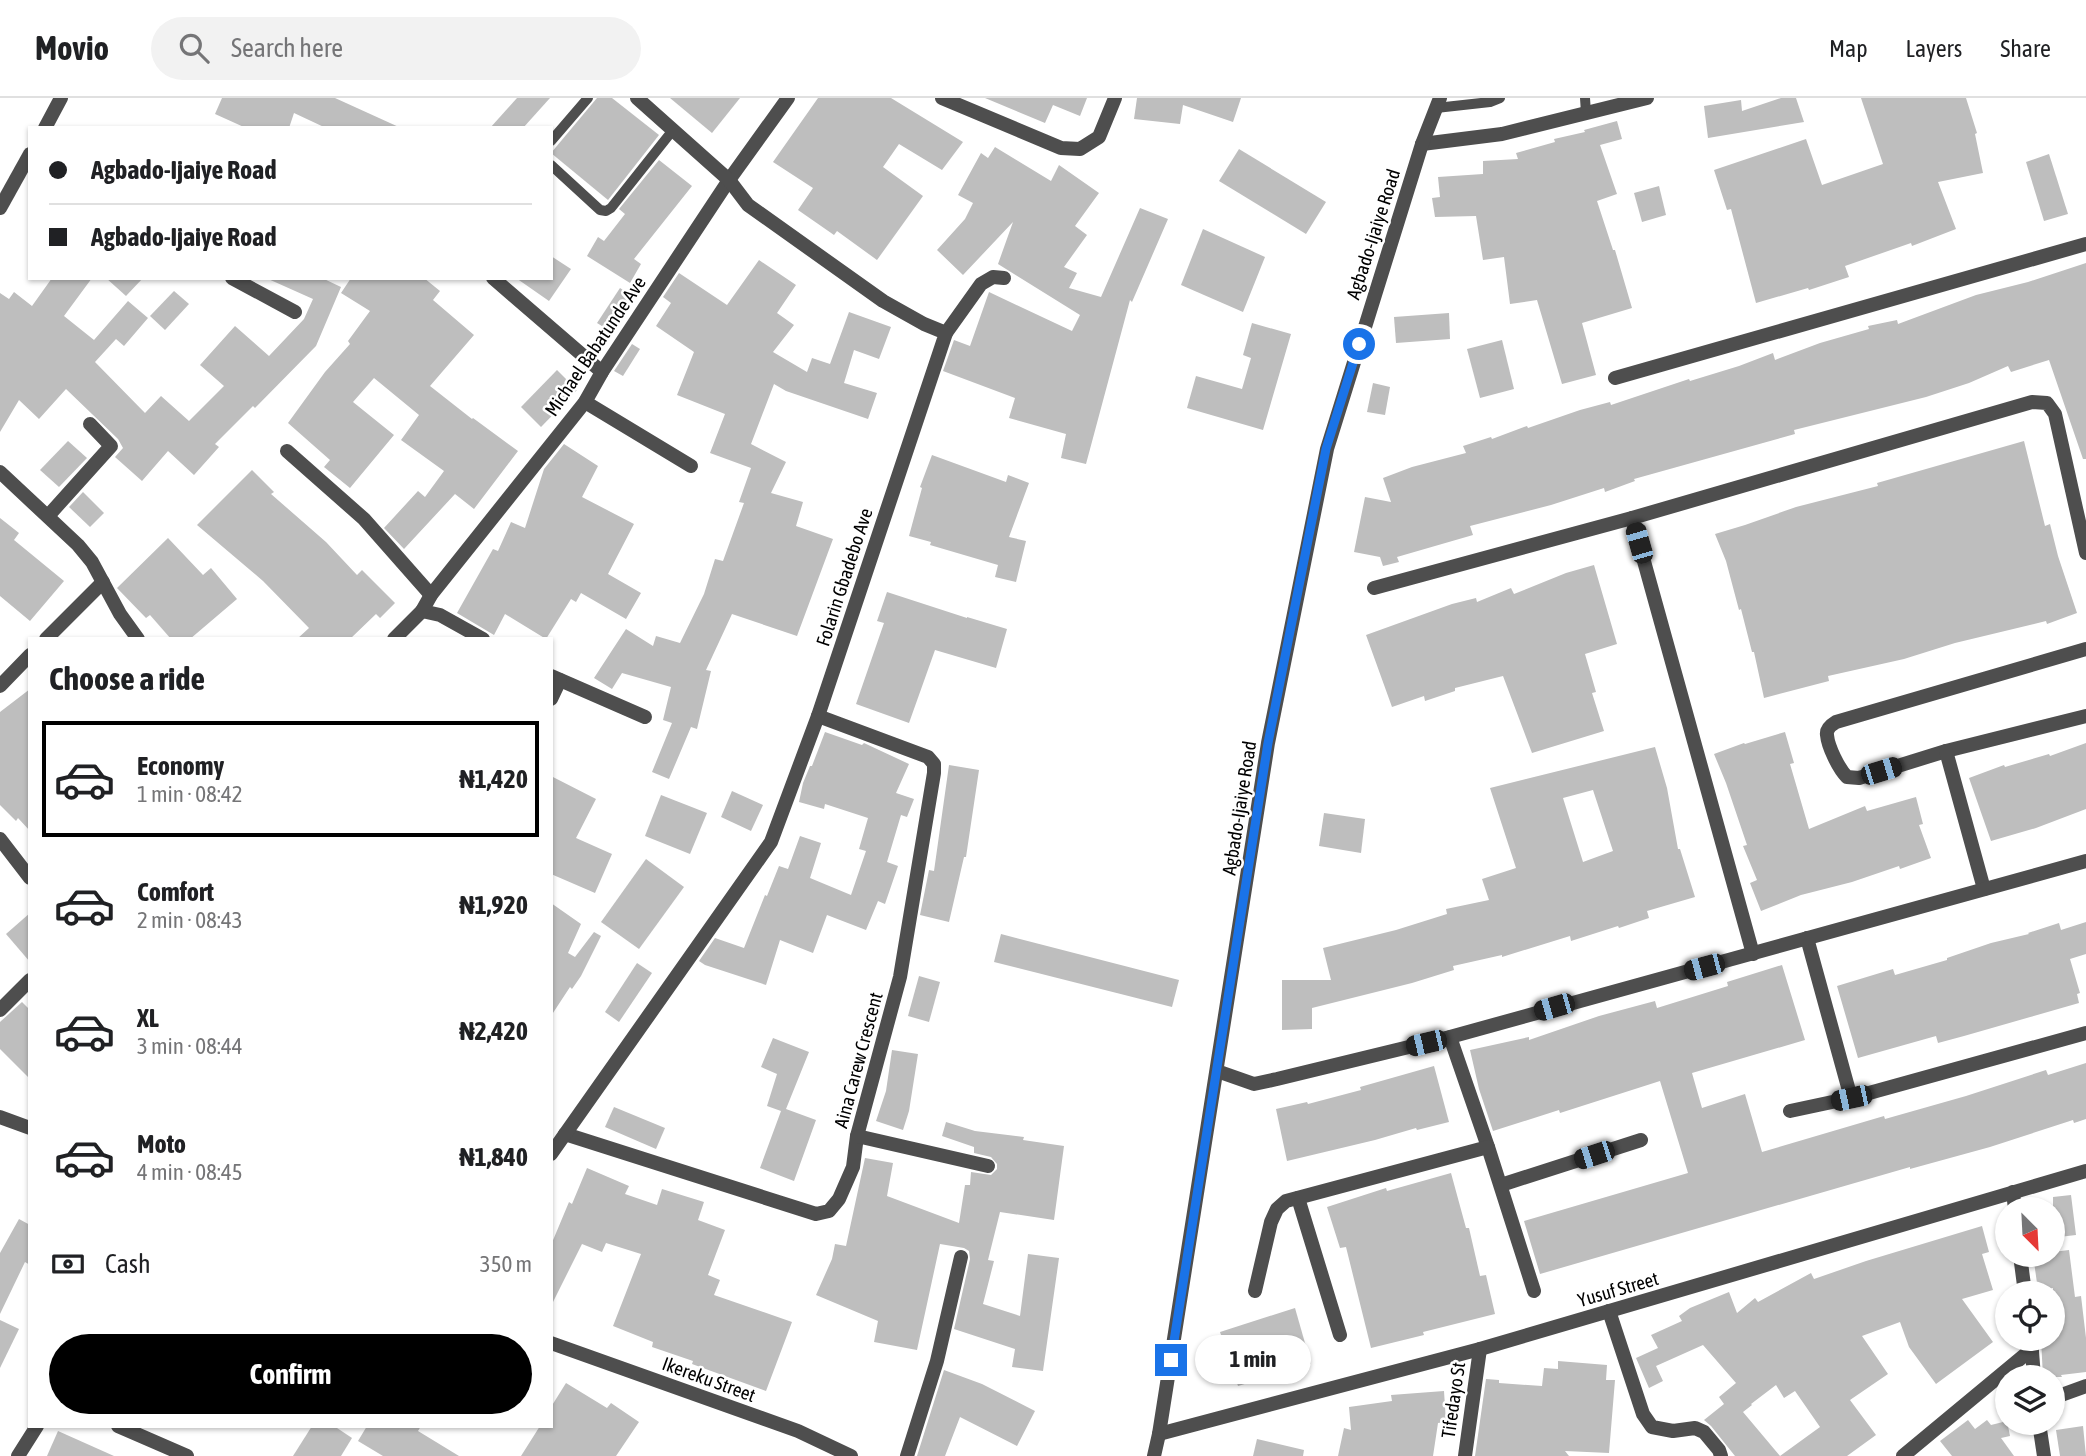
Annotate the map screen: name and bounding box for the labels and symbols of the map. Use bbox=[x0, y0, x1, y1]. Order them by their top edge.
street label: Agbado-Ijaiye Road bbox=[1342, 166, 1404, 302]
street label: Michael Babatunde Ave bbox=[540, 272, 650, 420]
route start bbox=[1343, 328, 1375, 360]
street label: Folarin Gbadebo Ave bbox=[811, 505, 877, 649]
car bbox=[1624, 520, 1655, 566]
street label: Agbado-Ijaiye Road bbox=[1218, 739, 1260, 877]
car bbox=[1858, 755, 1905, 787]
car bbox=[1681, 951, 1728, 983]
street label: Aina Carew Crescent bbox=[829, 990, 887, 1130]
car bbox=[1531, 991, 1578, 1023]
car bbox=[1404, 1028, 1449, 1058]
car bbox=[1829, 1083, 1874, 1113]
car bbox=[1571, 1139, 1618, 1171]
north arrow bbox=[1995, 1197, 2065, 1267]
street label: Yusuf Street bbox=[1575, 1267, 1661, 1311]
callout: 1 min bbox=[1196, 1336, 1311, 1384]
route end bbox=[1155, 1344, 1187, 1376]
street label: Ikereku Street bbox=[659, 1352, 759, 1406]
street label: Tifedayo St bbox=[1437, 1361, 1469, 1439]

